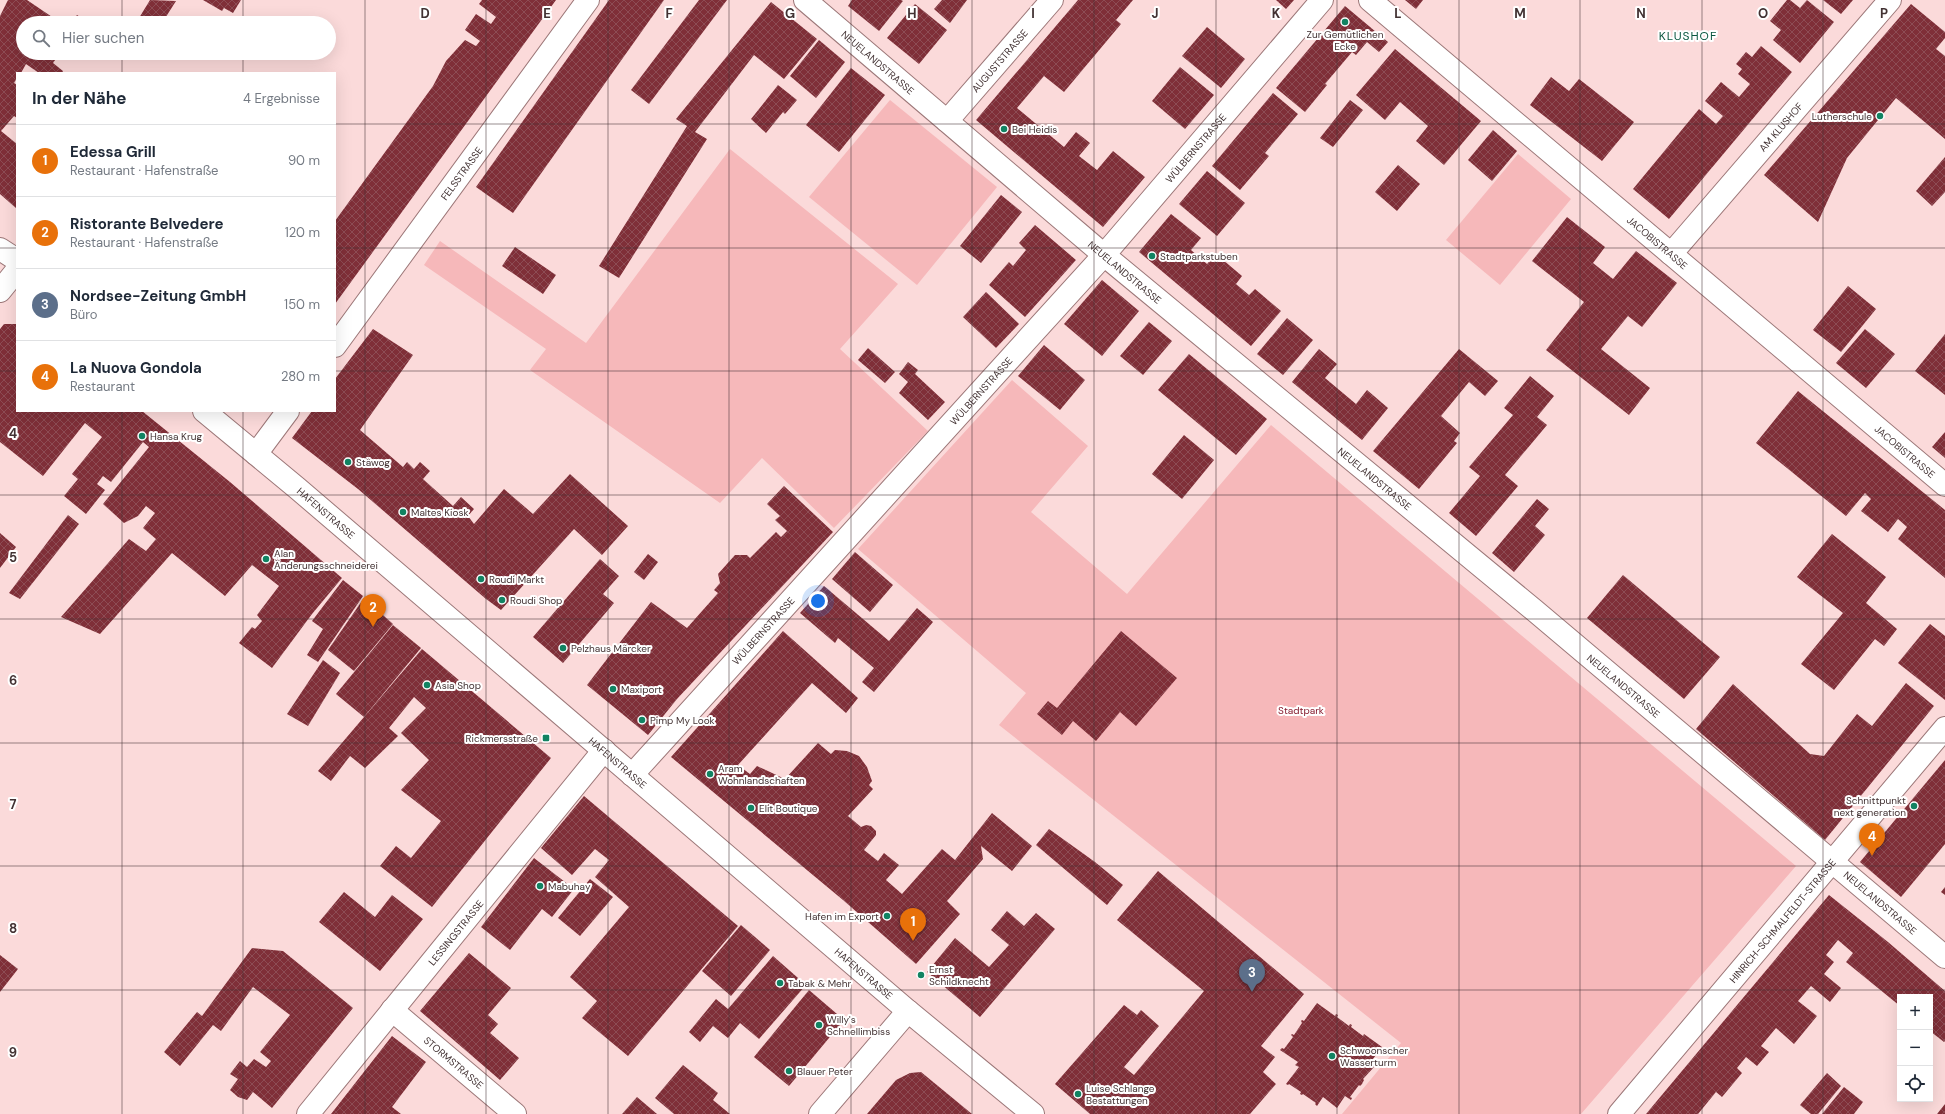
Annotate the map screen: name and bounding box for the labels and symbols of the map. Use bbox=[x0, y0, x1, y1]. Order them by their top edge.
text: D bbox=[420, 5, 430, 22]
text: E bbox=[543, 5, 551, 22]
text: F bbox=[665, 5, 673, 22]
text: G bbox=[785, 5, 795, 22]
text: H bbox=[907, 5, 917, 22]
text: I bbox=[1031, 5, 1035, 22]
text: J bbox=[1151, 5, 1159, 22]
text: K bbox=[1272, 5, 1281, 22]
text: L bbox=[1394, 5, 1402, 22]
text: M bbox=[1514, 5, 1526, 22]
text: N bbox=[1636, 5, 1646, 22]
text: O bbox=[1758, 5, 1768, 22]
text: P bbox=[1880, 5, 1888, 22]
marker: Zur Gemütlichen Ecke bbox=[1340, 17, 1350, 27]
street label: AUGUSTSTRASSE bbox=[969, 26, 1031, 95]
street label: NEUELANDSTRASSE bbox=[839, 28, 917, 97]
place label: Zur Gemütlichen Ecke bbox=[1307, 28, 1384, 53]
district label: KLUSHOF bbox=[1659, 28, 1717, 44]
street label: AM KLUSHOF bbox=[1756, 99, 1806, 154]
street label: WÜLBERNSTRASSE bbox=[1162, 110, 1229, 185]
place label: Lutherschule bbox=[1812, 110, 1872, 123]
marker: Lutherschule bbox=[1875, 111, 1885, 121]
place label: Bei Heidis bbox=[1012, 123, 1057, 136]
marker: Bei Heidis bbox=[999, 124, 1009, 134]
street label: FELSSTRASSE bbox=[437, 144, 485, 203]
street label: JACOBISTRASSE bbox=[1624, 213, 1691, 272]
street label: NEUELANDSTRASSE bbox=[1085, 238, 1165, 307]
place label: Stadtparkstuben bbox=[1160, 250, 1238, 263]
marker: Stadtparkstuben bbox=[1147, 251, 1157, 261]
street label: WÜLBERNSTRASSE bbox=[947, 354, 1015, 427]
street label: JACOBISTRASSE bbox=[1872, 422, 1938, 481]
text: 4 bbox=[9, 425, 17, 442]
place label: Hansa Krug bbox=[150, 430, 202, 443]
marker: Hansa Krug bbox=[137, 431, 147, 441]
street label: NEUELANDSTRASSE bbox=[1335, 444, 1414, 513]
place label: Stäwog bbox=[356, 456, 390, 469]
marker: Stäwog bbox=[343, 457, 353, 467]
street label: HAFENSTRASSE bbox=[294, 484, 358, 542]
place label: Maltes Kiosk bbox=[411, 506, 468, 519]
marker: Maltes Kiosk bbox=[398, 507, 408, 517]
place label: Alan Änderungsschneiderei bbox=[274, 547, 378, 572]
text: 5 bbox=[9, 549, 17, 566]
marker: Alan Änderungsschneiderei bbox=[261, 554, 271, 564]
place label: Roudi Markt bbox=[489, 573, 544, 586]
marker: Roudi Markt bbox=[476, 574, 486, 584]
your location bbox=[808, 591, 828, 611]
pin: 2 bbox=[360, 594, 386, 627]
place label: Roudi Shop bbox=[510, 594, 562, 607]
street label: WÜLBERNSTRASSE bbox=[729, 594, 797, 667]
marker: Roudi Shop bbox=[497, 595, 507, 605]
place label: Pelzhaus Märcker bbox=[571, 642, 651, 655]
marker: Pelzhaus Märcker bbox=[558, 643, 568, 653]
street label: NEUELANDSTRASSE bbox=[1585, 651, 1663, 721]
text: 6 bbox=[9, 672, 17, 689]
place label: Asia Shop bbox=[435, 679, 481, 692]
marker: Asia Shop bbox=[422, 680, 432, 690]
place label: Maxiport bbox=[621, 683, 662, 696]
marker: Maxiport bbox=[608, 684, 618, 694]
park label: Stadtpark bbox=[1278, 704, 1324, 717]
place label: Pimp My Look bbox=[650, 714, 715, 727]
marker: Pimp My Look bbox=[637, 715, 647, 725]
place label: Rickmersstraße bbox=[466, 732, 538, 745]
marker: Rickmersstraße bbox=[541, 733, 551, 743]
street label: HAFENSTRASSE bbox=[586, 734, 650, 791]
place label: Aram Wohnlandschaften bbox=[718, 762, 805, 787]
marker: Aram Wohnlandschaften bbox=[705, 769, 715, 779]
place label: Schnittpunkt next generation bbox=[1834, 794, 1906, 819]
text: 7 bbox=[10, 796, 17, 813]
marker: Schnittpunkt next generation bbox=[1909, 801, 1919, 811]
place label: Elit Boutique bbox=[759, 802, 818, 815]
marker: Elit Boutique bbox=[746, 803, 756, 813]
pin: 4 bbox=[1859, 823, 1885, 856]
street label: HINRICH-SCHMALFELDT-STRASSE bbox=[1726, 856, 1839, 985]
street label: NEUELANDSTRASSE bbox=[1841, 868, 1920, 937]
place label: Mabuhay bbox=[548, 880, 591, 893]
marker: Mabuhay bbox=[535, 881, 545, 891]
street label: LESSINGSTRASSE bbox=[425, 897, 486, 968]
pin: 1 bbox=[900, 908, 926, 941]
place label: Hafen im Export bbox=[805, 910, 879, 923]
marker: Hafen im Export bbox=[882, 911, 892, 921]
text: 8 bbox=[9, 920, 17, 937]
street label: HAFENSTRASSE bbox=[832, 945, 896, 1002]
pin: 3 bbox=[1239, 959, 1265, 992]
place label: Ernst Schildknecht bbox=[929, 963, 989, 988]
marker: Ernst Schildknecht bbox=[916, 970, 926, 980]
place label: Tabak & Mehr bbox=[788, 977, 852, 990]
marker: Tabak & Mehr bbox=[775, 978, 785, 988]
place label: Willy's Schnellimbiss bbox=[827, 1013, 890, 1038]
marker: Willy's Schnellimbiss bbox=[814, 1020, 824, 1030]
street label: STORMSTRASSE bbox=[421, 1033, 487, 1091]
text: 9 bbox=[9, 1044, 17, 1061]
place label: Schwoonscher Wasserturm bbox=[1340, 1044, 1408, 1069]
marker: Schwoonscher Wasserturm bbox=[1327, 1051, 1337, 1061]
place label: Blauer Peter bbox=[797, 1065, 853, 1078]
marker: Blauer Peter bbox=[784, 1066, 794, 1076]
place label: Luise Schlange Bestattungen bbox=[1086, 1082, 1155, 1107]
marker: Luise Schlange Bestattungen bbox=[1073, 1089, 1083, 1099]

